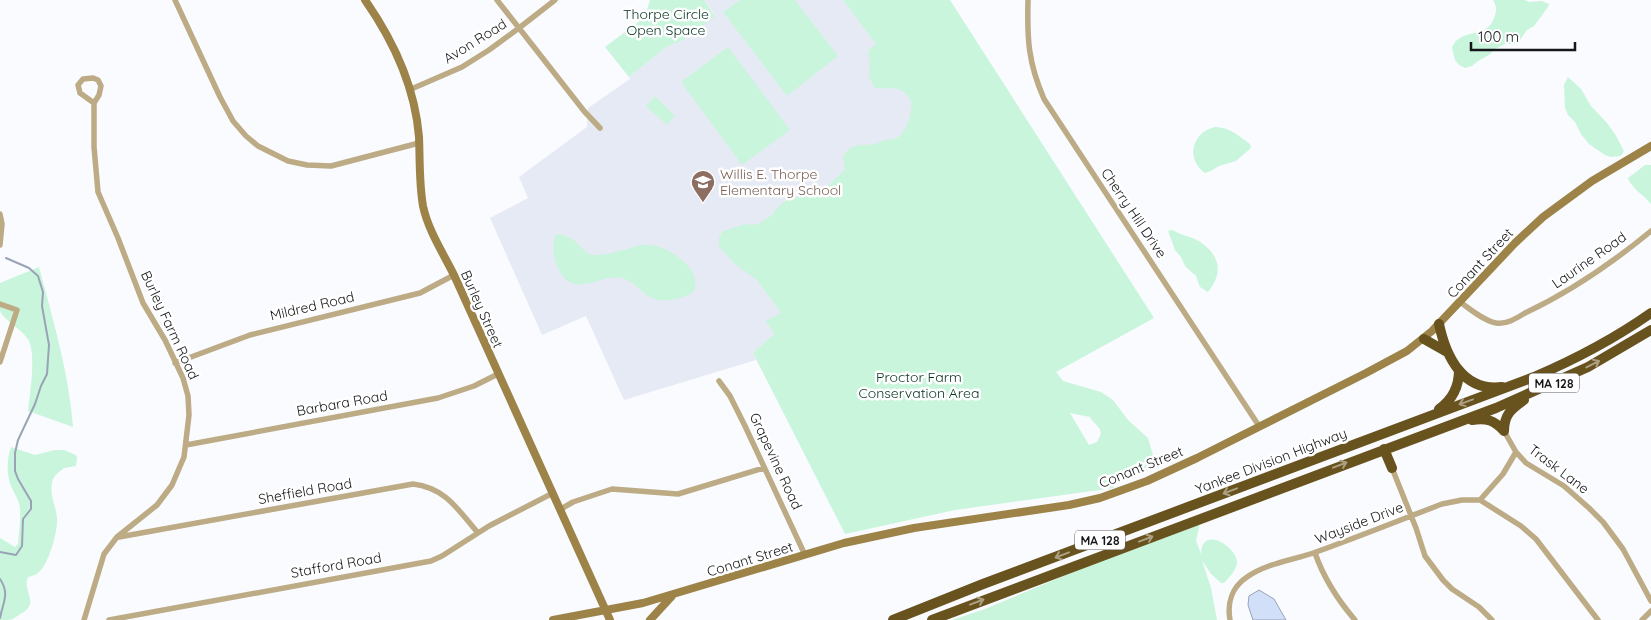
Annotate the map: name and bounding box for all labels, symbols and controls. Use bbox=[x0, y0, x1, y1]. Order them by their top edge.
park label: Thorpe Circle Open Space bbox=[623, 5, 709, 39]
street label: Avon Road bbox=[440, 15, 510, 67]
scale bar bbox=[1471, 20, 1575, 52]
text: 100 m bbox=[1478, 27, 1519, 46]
place label: Willis E. Thorpe Elementary School bbox=[720, 165, 841, 199]
street label: Cherry Hill Drive bbox=[1097, 165, 1171, 261]
school or university icon: Willis E. Thorpe Elementary School bbox=[690, 169, 716, 203]
street label: Conant Street bbox=[1443, 224, 1517, 302]
street label: Laurine Road bbox=[1548, 228, 1630, 292]
street label: Burley Street bbox=[457, 267, 507, 351]
street label: Burley Farm Road bbox=[137, 268, 203, 382]
street label: Mildred Road bbox=[268, 288, 356, 324]
one-way arrow bbox=[1586, 359, 1601, 369]
park label: Proctor Farm Conservation Area bbox=[859, 368, 979, 402]
road number: MA 128 bbox=[1529, 373, 1579, 392]
street label: Barbara Road bbox=[295, 386, 389, 420]
one-way arrow bbox=[1459, 398, 1475, 407]
street label: Grapevine Road bbox=[746, 410, 806, 512]
street label: Yankee Division Highway bbox=[1193, 424, 1349, 498]
street label: Trask Lane bbox=[1525, 440, 1593, 498]
street label: Conant Street bbox=[1096, 442, 1186, 492]
one-way arrow bbox=[1332, 460, 1347, 469]
street label: Sheffield Road bbox=[257, 474, 353, 508]
one-way arrow bbox=[1223, 487, 1238, 496]
street label: Wayside Drive bbox=[1312, 498, 1406, 548]
road number: MA 128 bbox=[1075, 530, 1125, 550]
one-way arrow bbox=[1137, 534, 1153, 543]
street label: Conant Street bbox=[705, 537, 795, 581]
street label: Stafford Road bbox=[289, 548, 383, 582]
one-way arrow bbox=[1054, 551, 1069, 560]
one-way arrow bbox=[969, 597, 984, 607]

